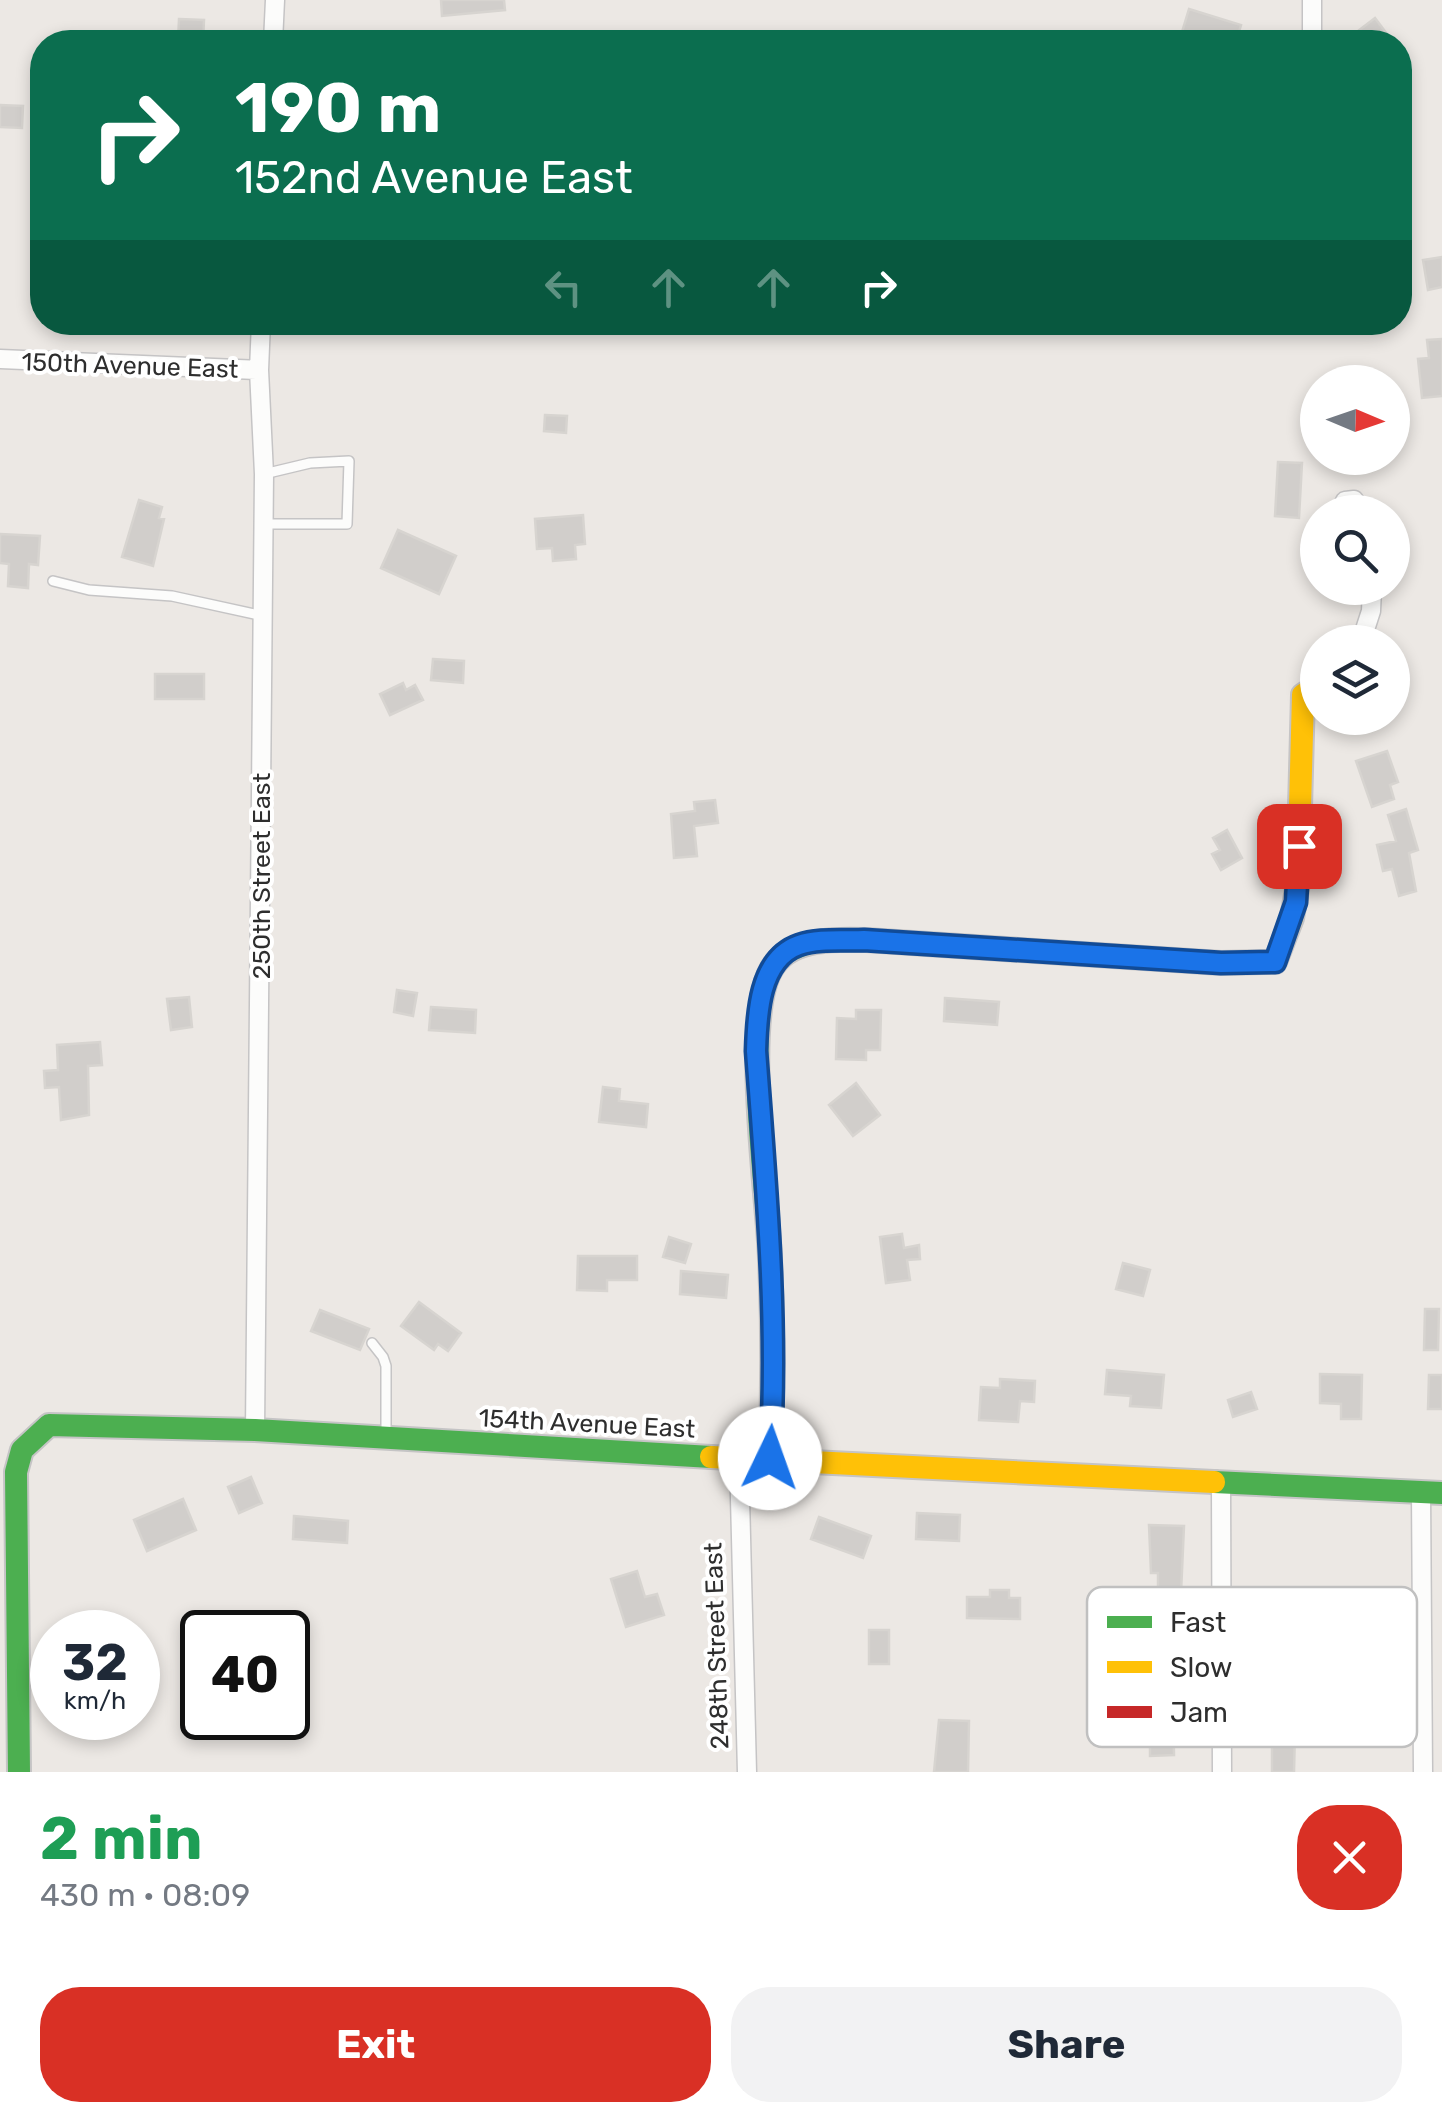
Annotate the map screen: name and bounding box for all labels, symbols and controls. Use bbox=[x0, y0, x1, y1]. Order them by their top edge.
text: 190 m bbox=[235, 67, 441, 150]
icon: right bbox=[70, 70, 200, 200]
text: 152nd Avenue East bbox=[235, 151, 633, 204]
icon: left bbox=[536, 260, 591, 315]
icon: ahead bbox=[641, 260, 696, 315]
icon: ahead bbox=[746, 260, 801, 315]
icon: right bbox=[851, 260, 906, 315]
street label: 150th Avenue East bbox=[21, 347, 239, 384]
north arrow bbox=[1300, 365, 1410, 475]
map controls bbox=[1300, 365, 1410, 735]
button: search bbox=[1300, 495, 1410, 605]
button: layers bbox=[1300, 625, 1410, 735]
street label: 250th Street East bbox=[247, 773, 276, 979]
pin bbox=[1257, 804, 1342, 889]
icon: arrive bbox=[1272, 819, 1327, 874]
street label: 154th Avenue East bbox=[478, 1403, 696, 1444]
position arrow bbox=[718, 1406, 822, 1510]
street label: 248th Street East bbox=[698, 1542, 735, 1750]
legend bbox=[1087, 1587, 1417, 1747]
text: Fast bbox=[1170, 1606, 1226, 1639]
speed limit sign: 40 bbox=[180, 1610, 310, 1740]
text: 32 bbox=[62, 1633, 128, 1693]
text: Slow bbox=[1170, 1651, 1232, 1684]
text: km/h bbox=[64, 1686, 126, 1715]
text: Jam bbox=[1170, 1696, 1228, 1729]
text: 2 min bbox=[40, 1803, 202, 1874]
button: close bbox=[1297, 1805, 1402, 1910]
text: 430 m · 08:09 bbox=[40, 1876, 250, 1914]
button: Exit bbox=[40, 1987, 711, 2102]
button: Share bbox=[731, 1987, 1402, 2102]

